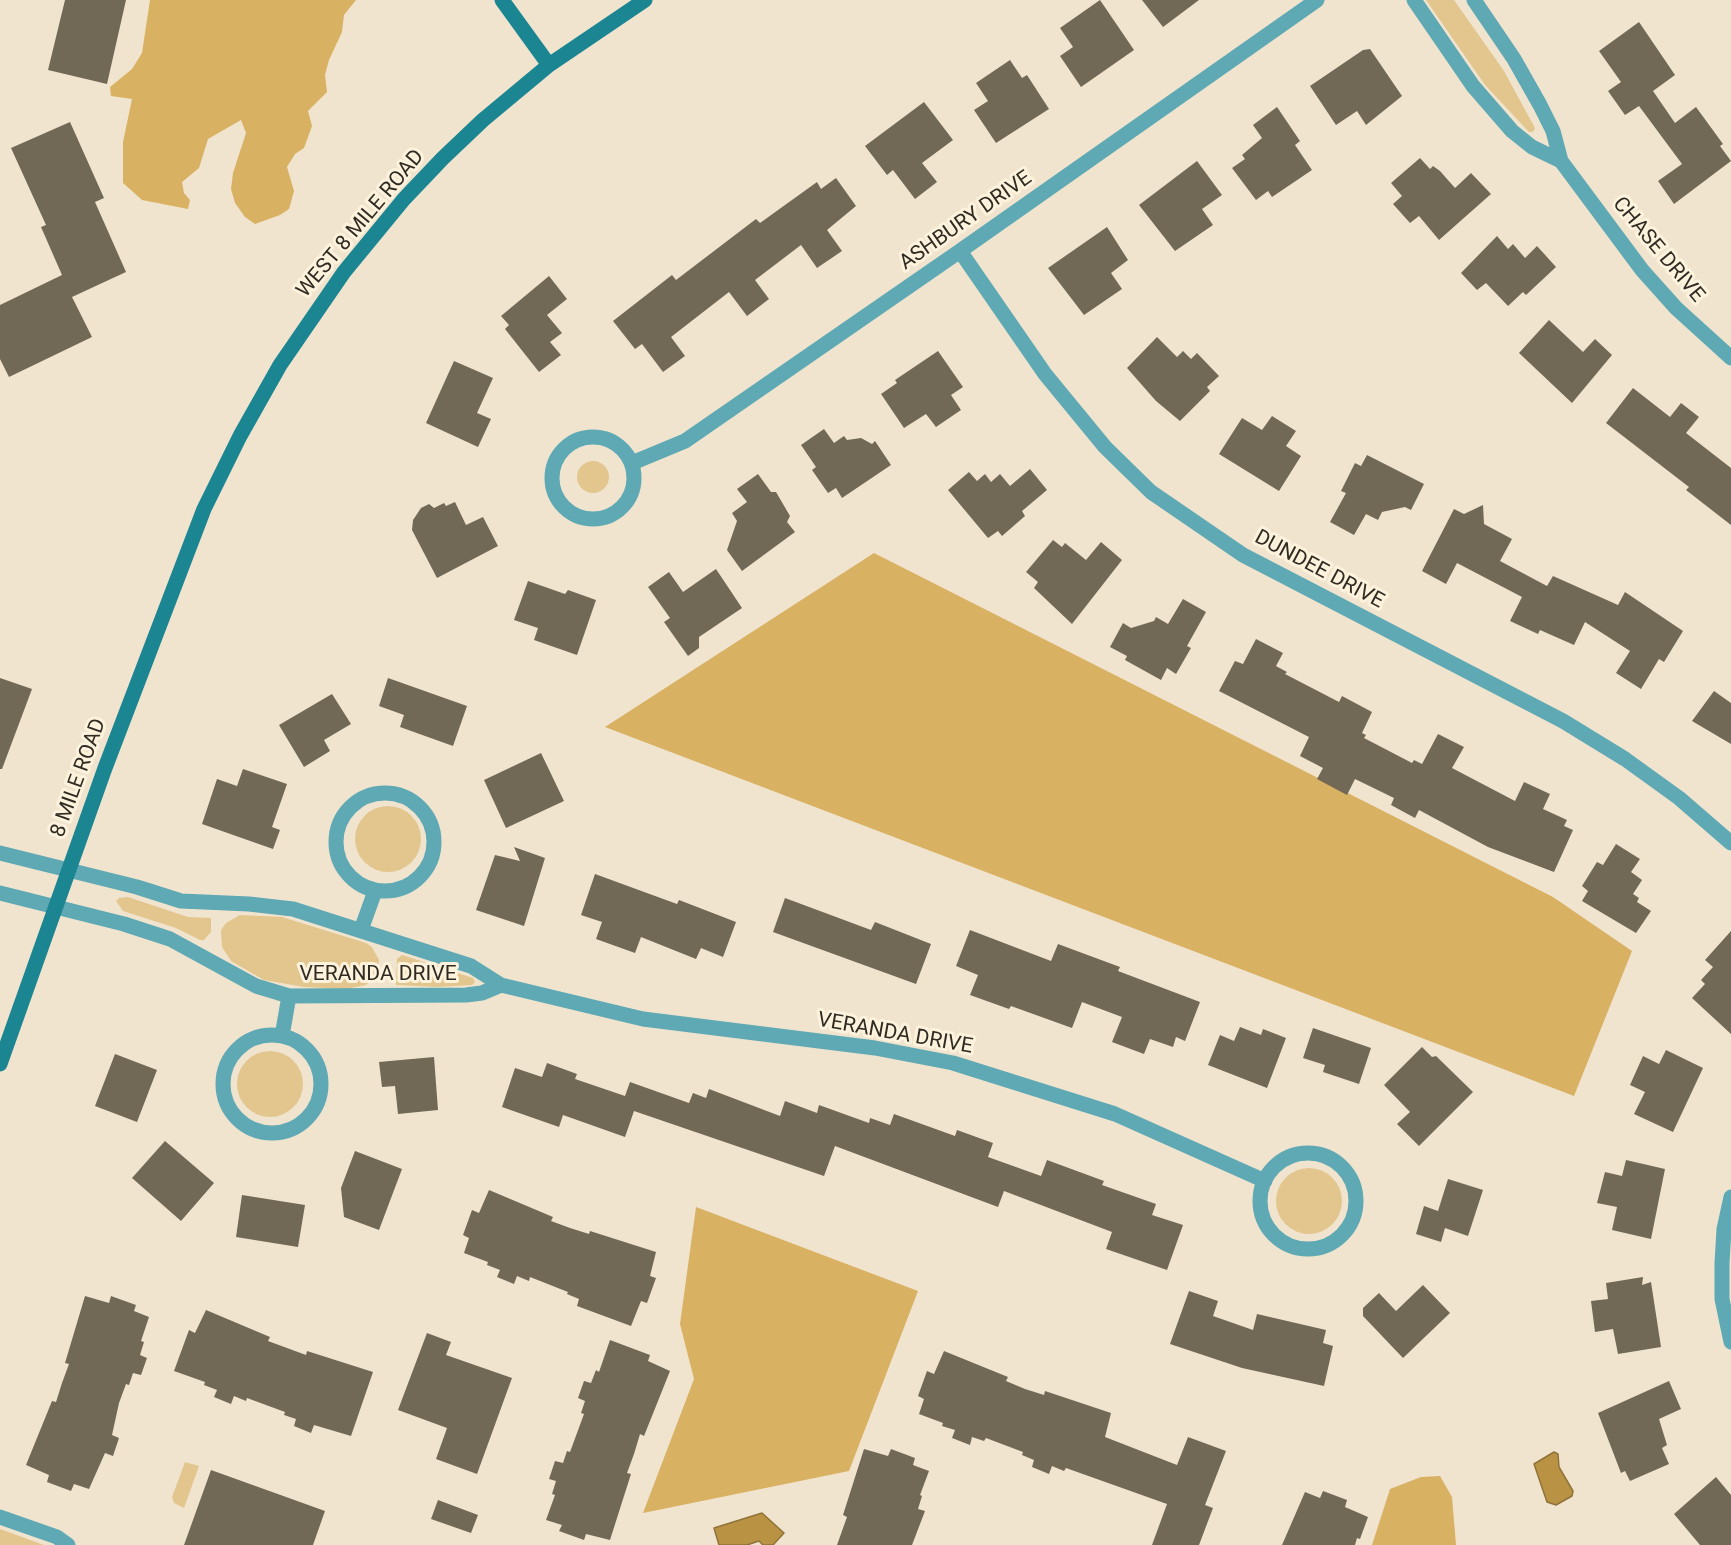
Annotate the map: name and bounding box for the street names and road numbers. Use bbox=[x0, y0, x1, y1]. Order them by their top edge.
street label: WEST 8 MILE ROAD bbox=[292, 145, 430, 303]
street label: ASHBURY DRIVE bbox=[895, 166, 1037, 276]
street label: CHASE DRIVE bbox=[1607, 192, 1709, 308]
street label: DUNDEE DRIVE bbox=[1250, 525, 1388, 615]
street label: 8 MILE ROAD bbox=[46, 715, 112, 841]
street label: VERANDA DRIVE bbox=[299, 962, 457, 988]
street label: VERANDA DRIVE bbox=[815, 1008, 975, 1060]

